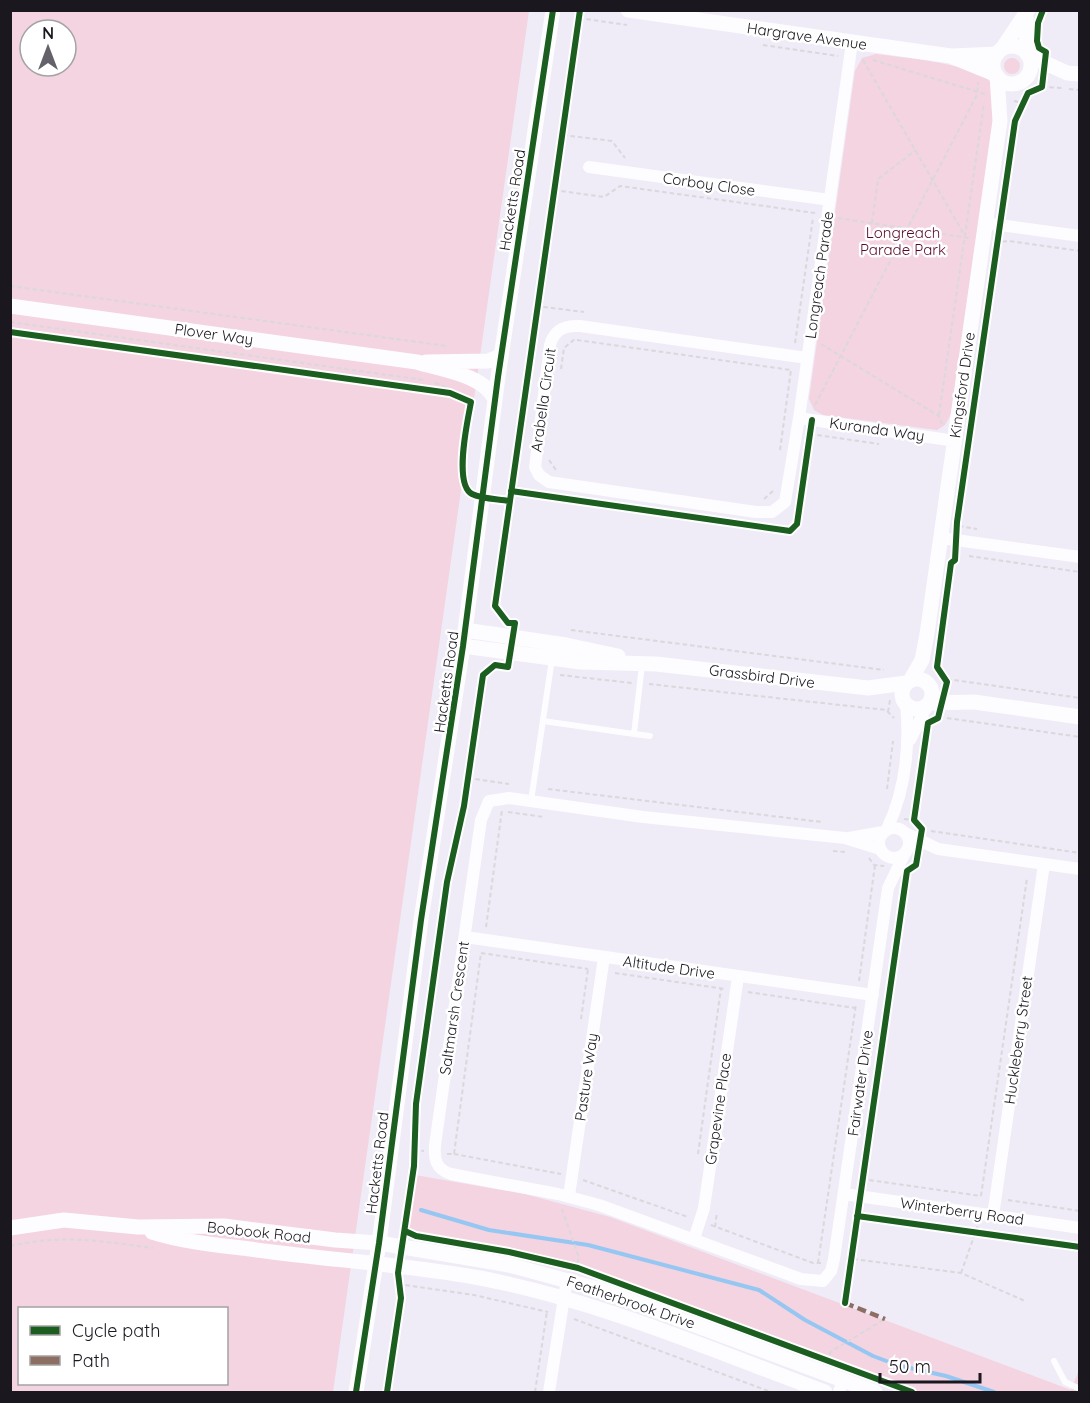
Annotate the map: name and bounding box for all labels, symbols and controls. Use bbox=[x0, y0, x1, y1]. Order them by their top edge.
north arrow bbox=[18, 18, 78, 78]
street label: Hargrave Avenue bbox=[746, 18, 868, 54]
text: N bbox=[42, 23, 54, 43]
street label: Hacketts Road bbox=[495, 148, 529, 252]
street label: Corboy Close bbox=[662, 168, 756, 200]
street label: Longreach Parade bbox=[801, 210, 837, 340]
park label: Longreach Parade Park bbox=[860, 223, 946, 259]
street label: Plover Way bbox=[173, 319, 255, 349]
street label: Kingsford Drive bbox=[945, 331, 979, 439]
street label: Arabella Circuit bbox=[526, 347, 560, 453]
street label: Kuranda Way bbox=[828, 413, 926, 445]
street label: Hacketts Road bbox=[429, 630, 463, 734]
street label: Grassbird Drive bbox=[708, 660, 816, 692]
street label: Saltmarsh Crescent bbox=[435, 940, 473, 1076]
street label: Altitude Drive bbox=[622, 951, 716, 983]
street label: Huckleberry Street bbox=[1000, 975, 1036, 1105]
street label: Fairwater Drive bbox=[843, 1029, 877, 1137]
street label: Pasture Way bbox=[570, 1032, 602, 1122]
street label: Grapevine Place bbox=[701, 1052, 735, 1166]
street label: Hacketts Road bbox=[361, 1111, 393, 1215]
street label: Winterberry Road bbox=[899, 1193, 1025, 1229]
street label: Boobook Road bbox=[206, 1217, 312, 1247]
street label: Featherbrook Drive bbox=[564, 1271, 698, 1333]
legend bbox=[18, 1307, 228, 1385]
text: Cycle path bbox=[72, 1319, 160, 1342]
scale bar bbox=[880, 1346, 980, 1384]
text: Path bbox=[72, 1349, 110, 1372]
text: 50 m bbox=[889, 1355, 931, 1378]

